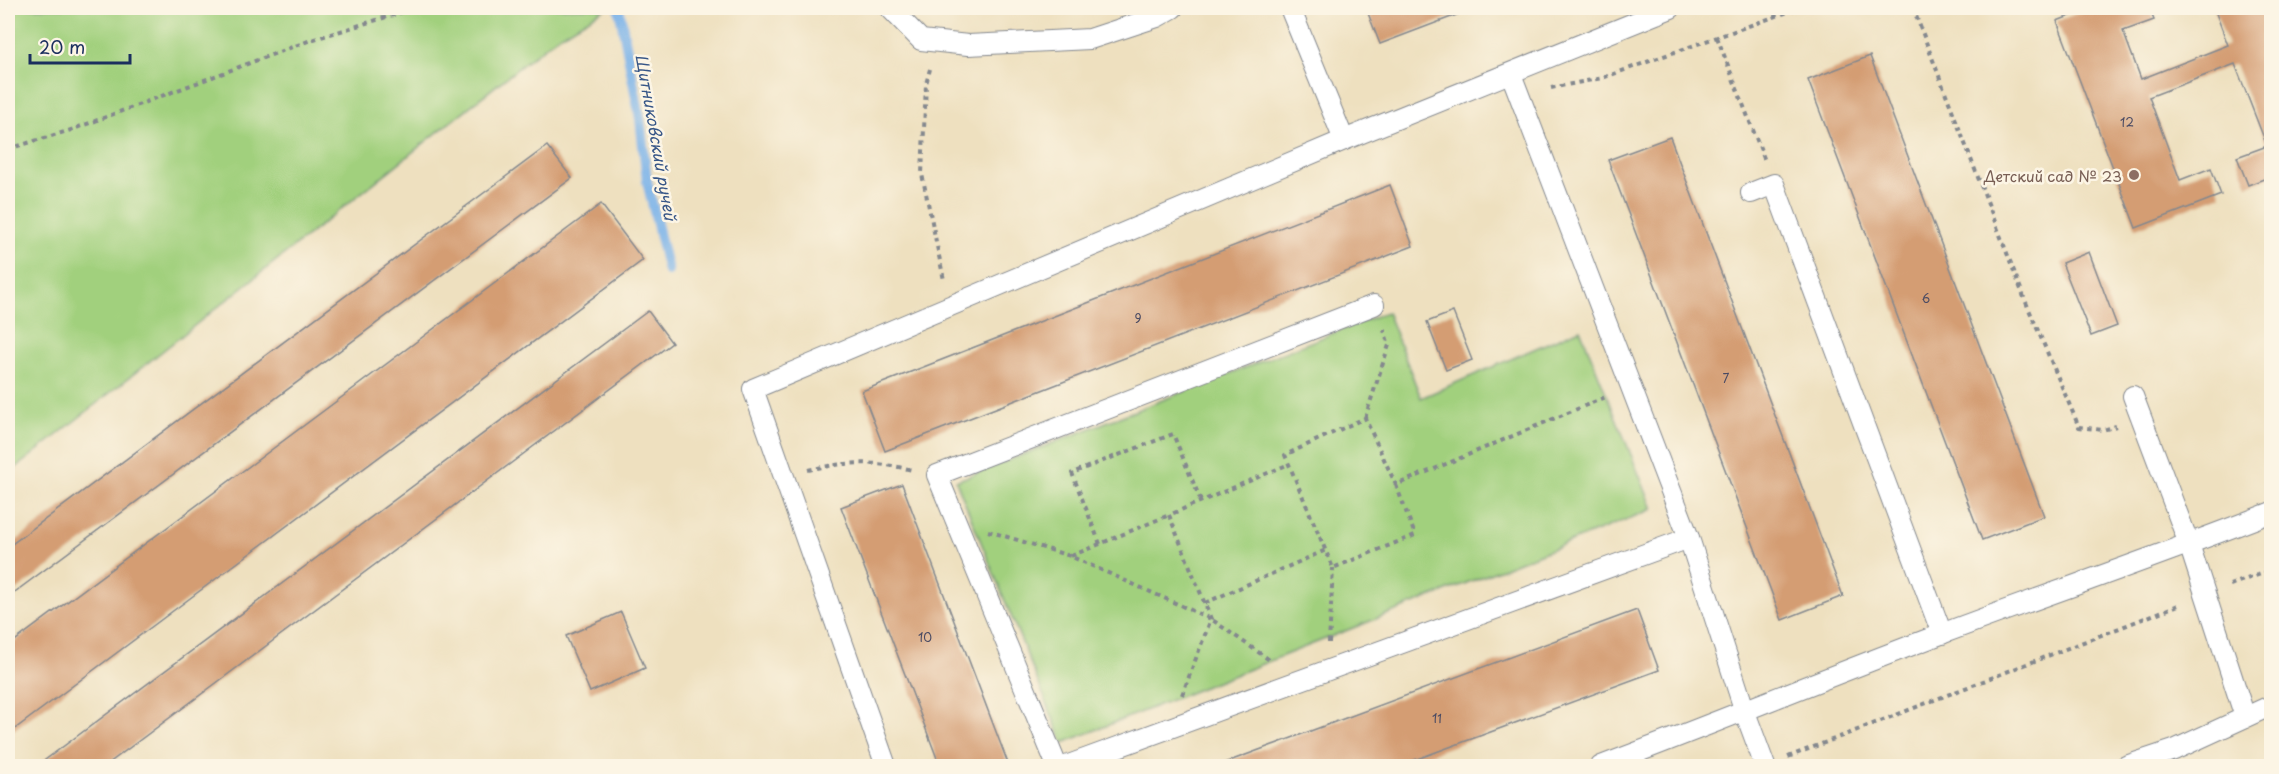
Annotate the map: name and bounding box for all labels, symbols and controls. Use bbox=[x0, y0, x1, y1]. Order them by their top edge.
scale bar bbox=[30, 27, 130, 65]
text: 20 m bbox=[39, 33, 85, 60]
water label: Щитниковский ручей bbox=[631, 52, 684, 224]
house number: 12 bbox=[2120, 113, 2134, 131]
place label: Детский сад № 23 bbox=[1983, 164, 2122, 187]
marker: Детский сад № 23 bbox=[2127, 168, 2141, 182]
house number: 6 bbox=[1922, 289, 1930, 307]
house number: 9 bbox=[1134, 309, 1142, 327]
house number: 7 bbox=[1723, 369, 1730, 387]
house number: 10 bbox=[918, 628, 932, 646]
house number: 11 bbox=[1432, 709, 1442, 727]

